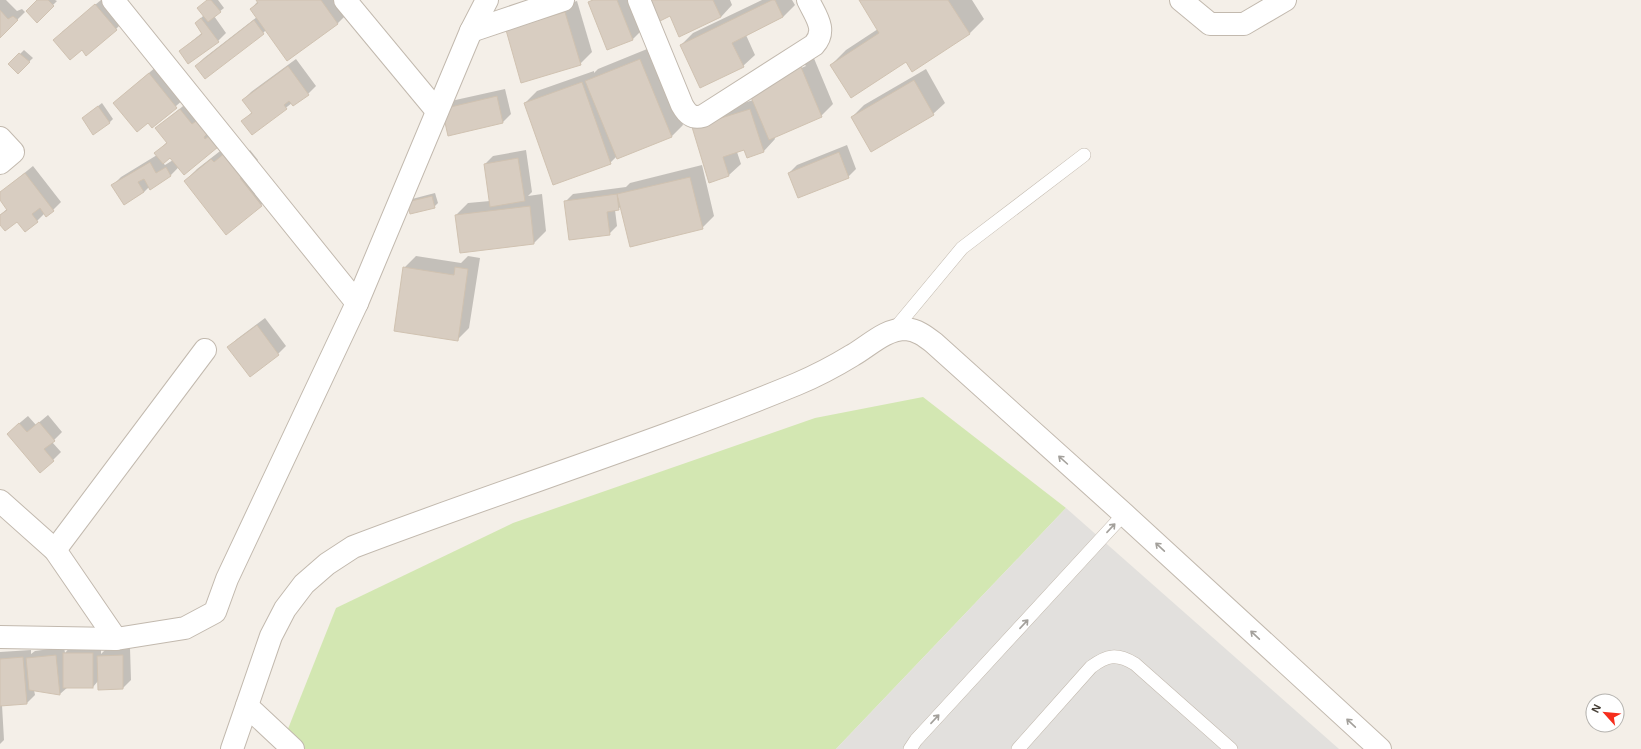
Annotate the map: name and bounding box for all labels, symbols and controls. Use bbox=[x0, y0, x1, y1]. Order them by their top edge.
one-way arrow bbox=[1058, 455, 1068, 464]
one-way arrow bbox=[1107, 523, 1116, 533]
one-way arrow bbox=[1155, 543, 1165, 552]
one-way arrow bbox=[1019, 618, 1028, 629]
one-way arrow bbox=[1250, 630, 1261, 639]
north arrow bbox=[1585, 693, 1625, 733]
text: N bbox=[1589, 702, 1603, 715]
one-way arrow bbox=[931, 714, 940, 724]
one-way arrow bbox=[1346, 718, 1356, 727]

